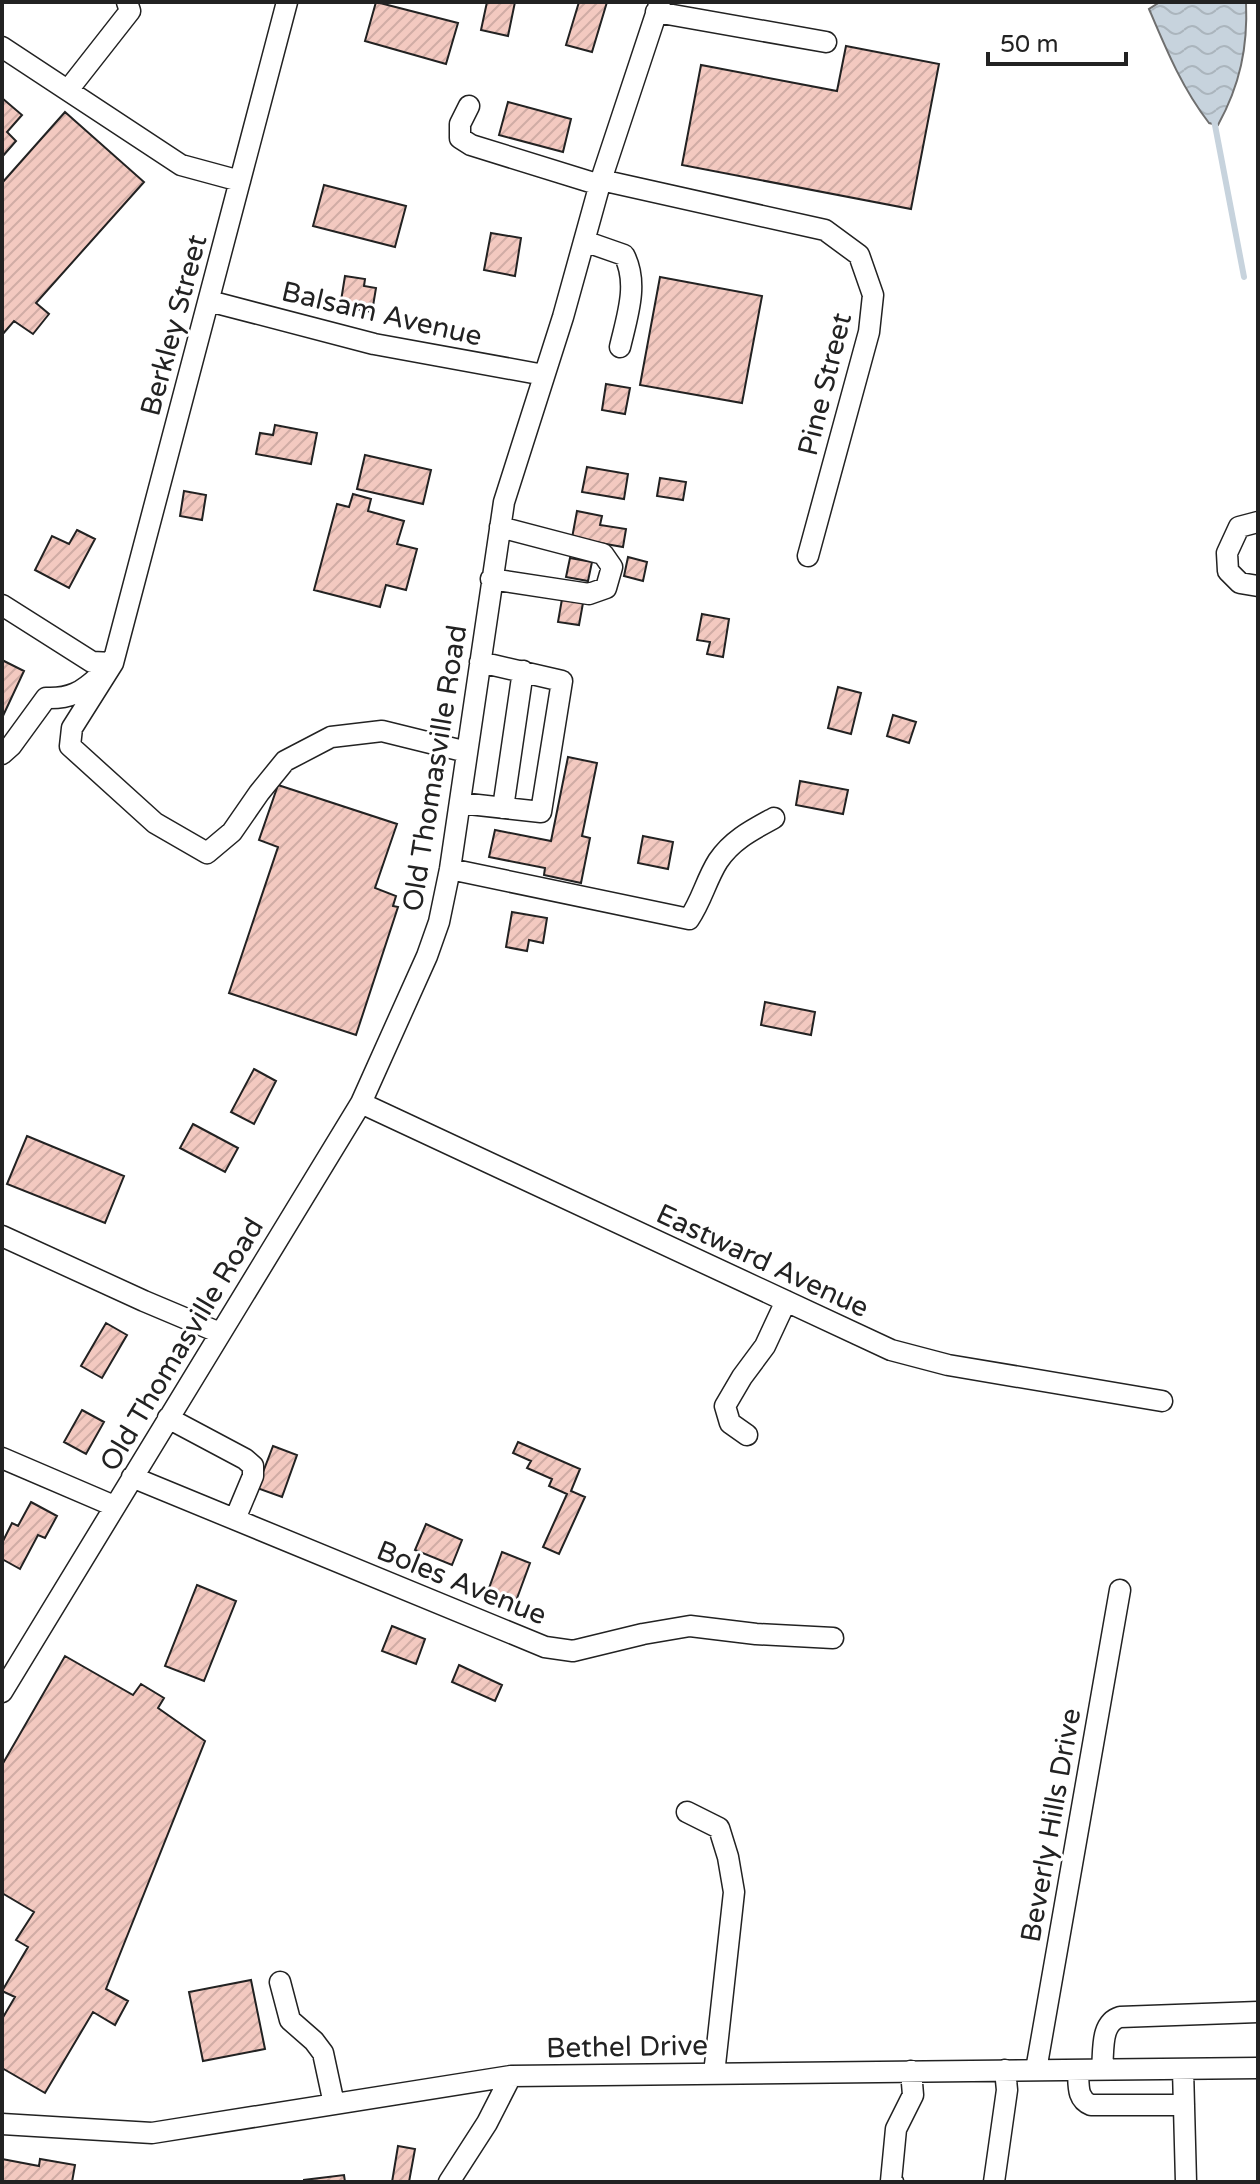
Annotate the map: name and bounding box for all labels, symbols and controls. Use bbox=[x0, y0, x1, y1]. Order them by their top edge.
scale bar bbox=[988, 16, 1126, 66]
text: 50 m bbox=[1000, 30, 1058, 59]
street label: Berkley Street bbox=[133, 231, 215, 420]
street label: Balsam Avenue bbox=[278, 274, 485, 354]
street label: Pine Street bbox=[791, 309, 859, 459]
street label: Old Thomasville Road bbox=[396, 623, 474, 914]
street label: Eastward Avenue bbox=[651, 1197, 874, 1325]
street label: Old Thomasville Road bbox=[93, 1212, 271, 1477]
street label: Boles Avenue bbox=[372, 1533, 551, 1632]
street label: Beverly Hills Drive bbox=[1014, 1706, 1088, 1945]
street label: Bethel Drive bbox=[546, 2029, 708, 2065]

